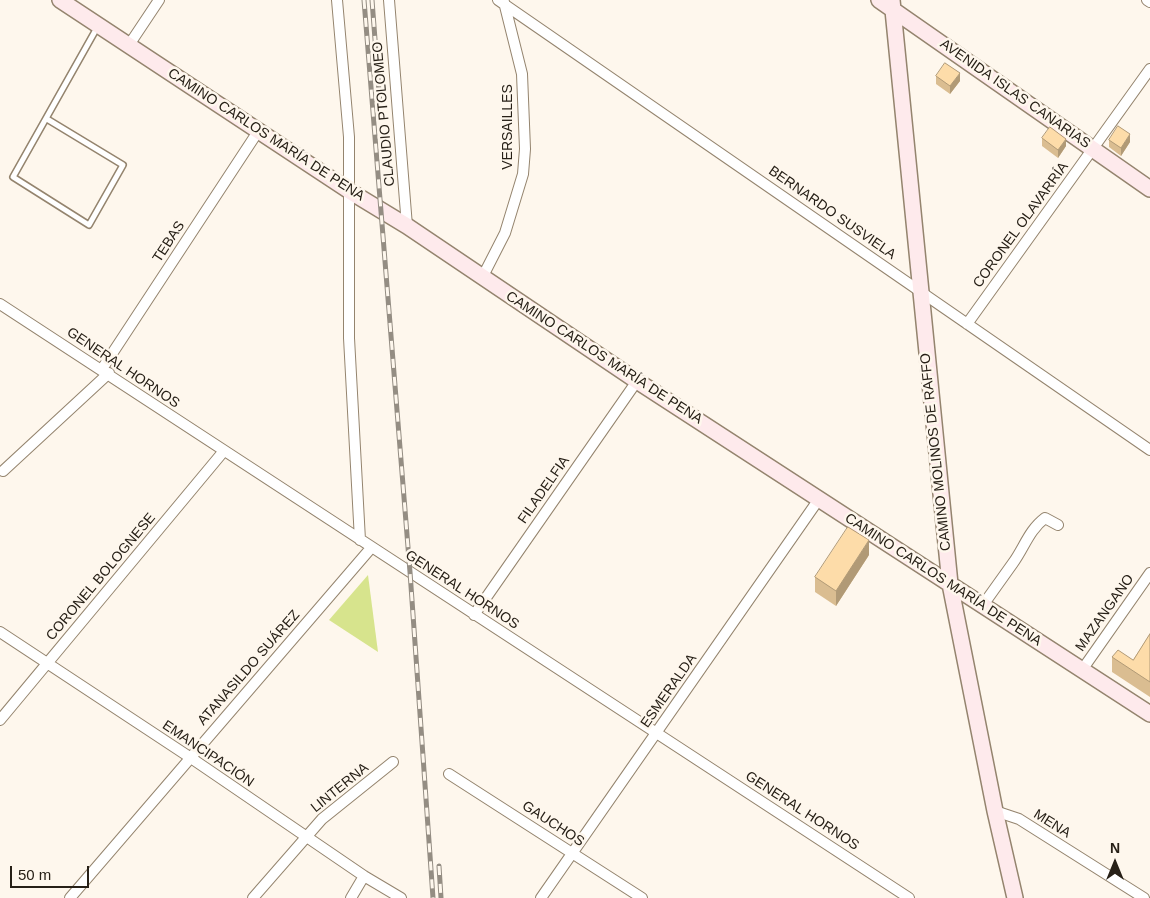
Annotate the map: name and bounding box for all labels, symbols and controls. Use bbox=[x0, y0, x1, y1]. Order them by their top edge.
street label: AVENIDA ISLAS CANARIAS bbox=[937, 36, 1093, 152]
street label: CLAUDIO PTOLOMEO bbox=[369, 41, 399, 187]
street label: CAMINO CARLOS MARÍA DE PENA bbox=[165, 65, 367, 205]
street label: VERSAILLES bbox=[500, 84, 516, 170]
street label: CORONEL OLAVARRÍA bbox=[970, 159, 1072, 291]
street label: BERNARDO SUSVIELA bbox=[765, 163, 899, 263]
street label: TEBAS bbox=[149, 218, 189, 266]
street label: CAMINO CARLOS MARÍA DE PENA bbox=[503, 288, 705, 428]
street label: GENERAL HORNOS bbox=[63, 324, 183, 412]
street label: CAMINO MOLINOS DE RAFFO bbox=[917, 352, 955, 552]
street label: FILADELFIA bbox=[515, 453, 573, 527]
street label: CORONEL BOLOGNESE bbox=[43, 510, 159, 644]
street label: CAMINO CARLOS MARÍA DE PENA bbox=[842, 510, 1044, 650]
street label: GENERAL HORNOS bbox=[402, 547, 522, 633]
street label: MAZANGANO bbox=[1072, 571, 1138, 655]
street label: ATANASILDO SUÁREZ bbox=[194, 607, 304, 729]
street label: ESMERALDA bbox=[637, 651, 701, 731]
street label: EMANCIPACIÓN bbox=[159, 717, 257, 791]
street label: LINTERNA bbox=[308, 760, 372, 816]
street label: GENERAL HORNOS bbox=[742, 768, 862, 854]
street label: GAUCHOS bbox=[519, 798, 587, 850]
street label: MENA bbox=[1030, 806, 1074, 842]
north arrow bbox=[1090, 838, 1140, 888]
text: N bbox=[1110, 840, 1120, 856]
scale bar bbox=[12, 856, 91, 888]
text: 50 m bbox=[18, 866, 51, 883]

